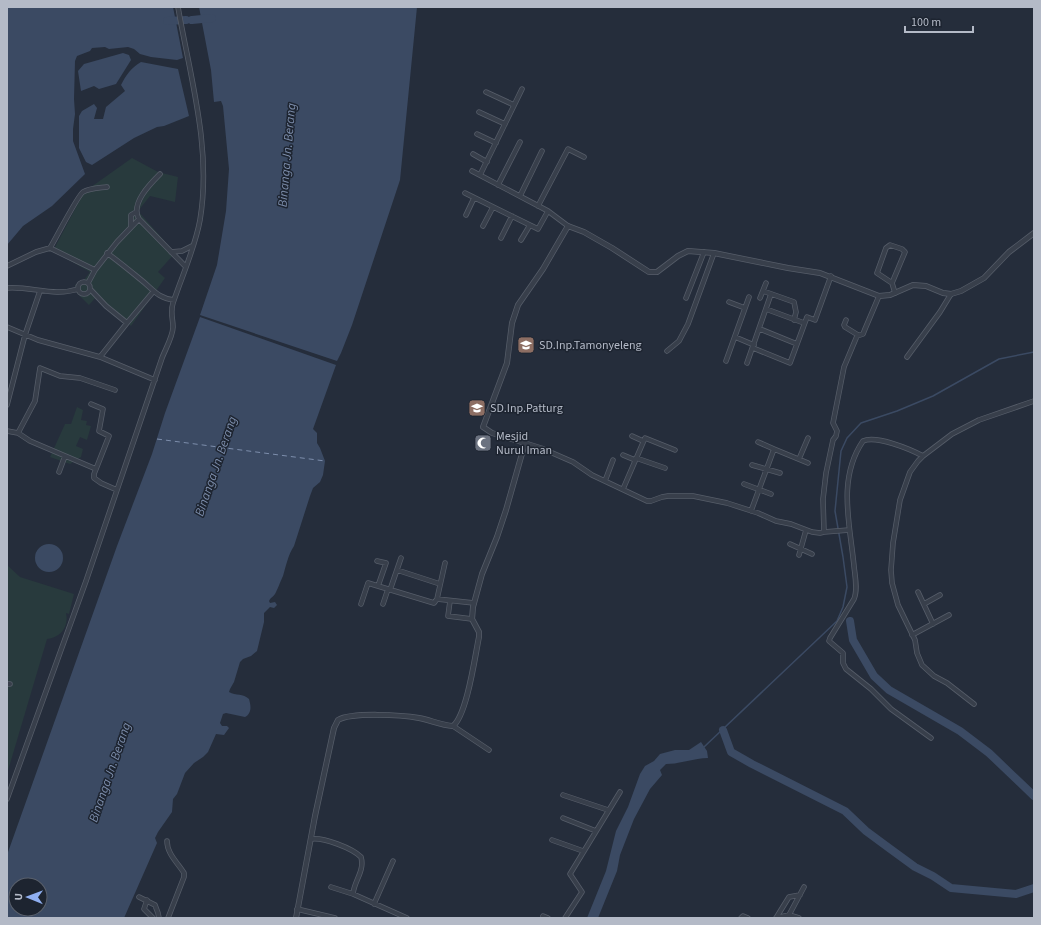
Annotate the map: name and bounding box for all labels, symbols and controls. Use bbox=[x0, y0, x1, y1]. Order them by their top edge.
scale bar bbox=[905, 8, 973, 34]
text: 100 m bbox=[911, 14, 941, 31]
water label: Binanga Jn. Berang bbox=[273, 102, 301, 208]
school or university icon: SD.Inp.Tamonyeleng bbox=[516, 335, 536, 355]
place label: SD.Inp.Tamonyeleng bbox=[539, 337, 642, 354]
school or university icon: SD.Inp.Patturg bbox=[467, 398, 487, 418]
place label: SD.Inp.Patturg bbox=[490, 400, 563, 417]
water label: Binanga Jn. Berang bbox=[190, 414, 242, 519]
place label: Mesjid Nurul Iman bbox=[496, 428, 552, 459]
mosque icon: Mesjid Nurul Iman bbox=[473, 433, 493, 453]
water label: Binanga Jn. Berang bbox=[84, 720, 136, 825]
north arrow bbox=[8, 877, 48, 917]
text: U bbox=[11, 893, 26, 901]

